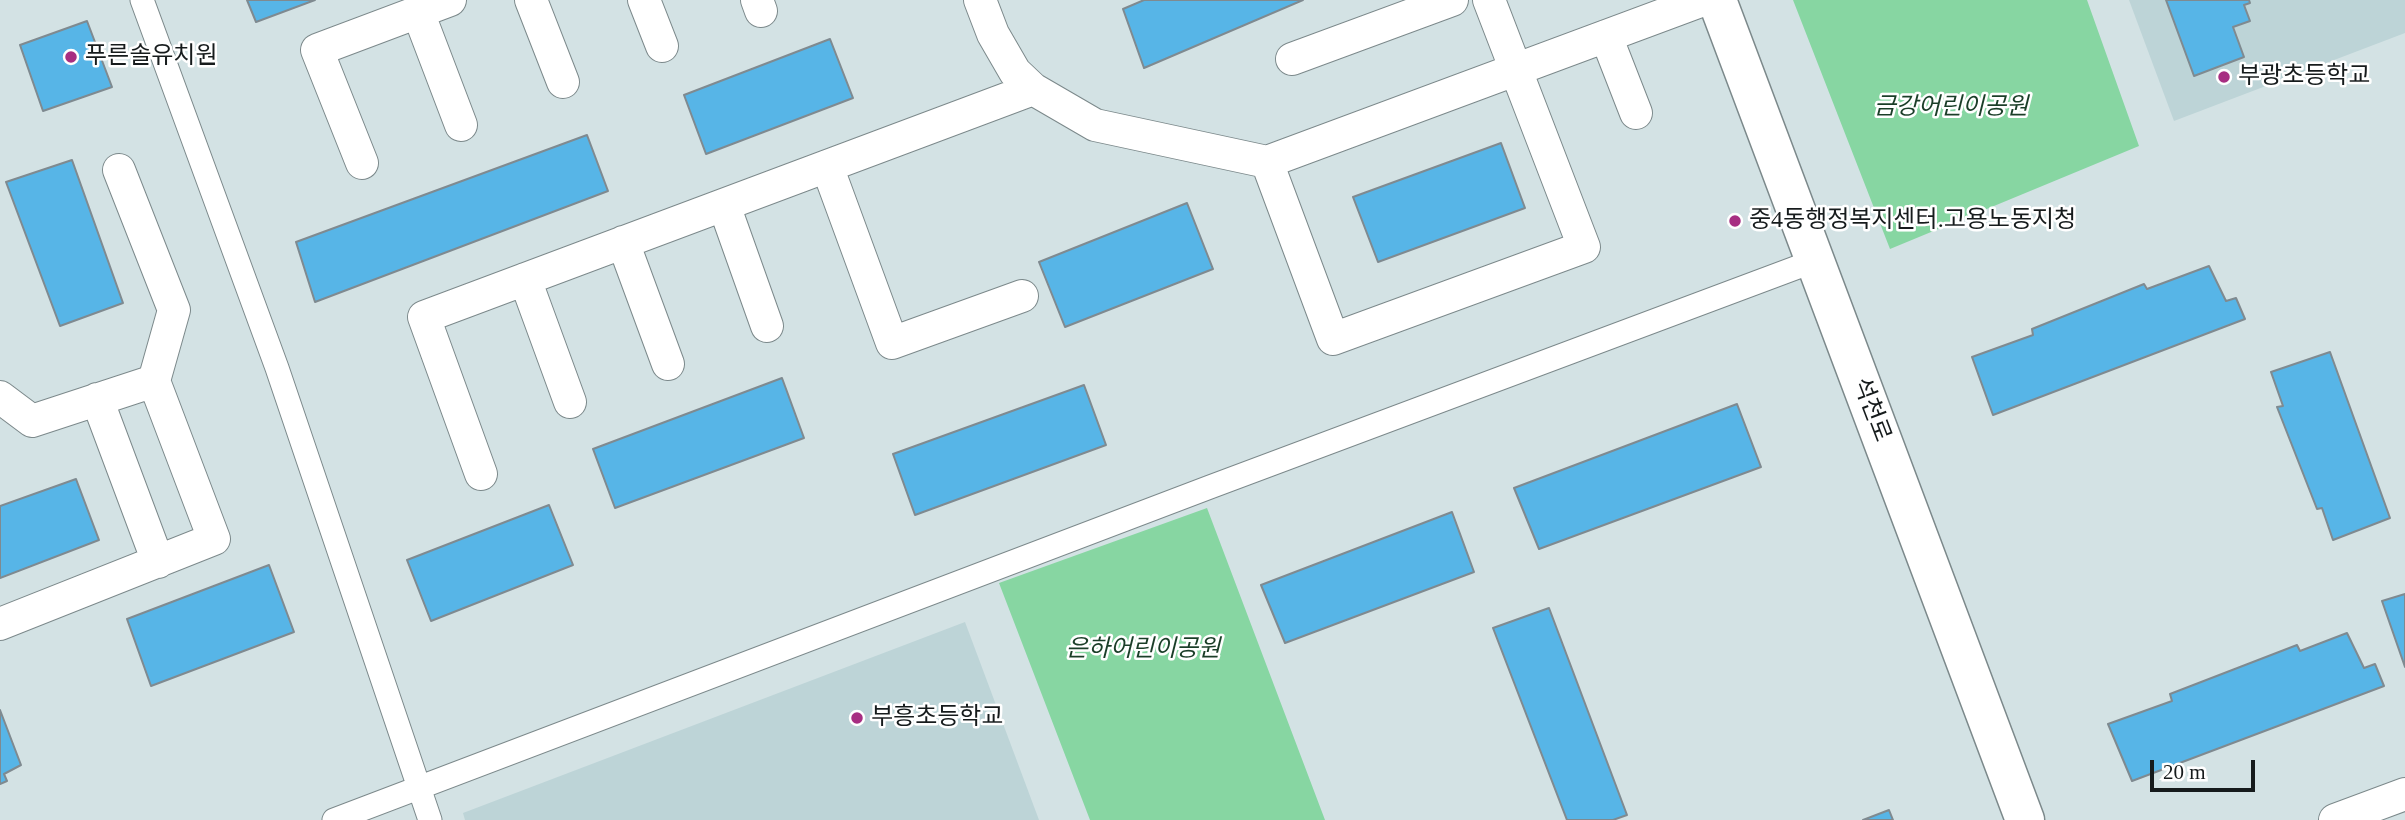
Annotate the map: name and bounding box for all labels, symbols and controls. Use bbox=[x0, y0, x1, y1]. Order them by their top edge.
place label: 푸른솔유치원 bbox=[85, 43, 217, 71]
marker: 푸른솔유치원 bbox=[63, 49, 79, 65]
place label: 부광초등학교 bbox=[2238, 63, 2370, 91]
marker: 부광초등학교 bbox=[2216, 69, 2232, 85]
park label: 금강어린이공원 bbox=[1874, 94, 2028, 122]
place label: 중4동행정복지센터.고용노동지청 bbox=[1749, 207, 2076, 235]
marker: 중4동행정복지센터.고용노동지청 bbox=[1727, 213, 1743, 229]
street label: 석천로 bbox=[1846, 374, 1896, 446]
park label: 은하어린이공원 bbox=[1066, 636, 1220, 664]
place label: 부흥초등학교 bbox=[871, 704, 1003, 732]
marker: 부흥초등학교 bbox=[849, 710, 865, 726]
scale bar bbox=[2153, 746, 2258, 790]
text: 20 m bbox=[2163, 760, 2206, 784]

